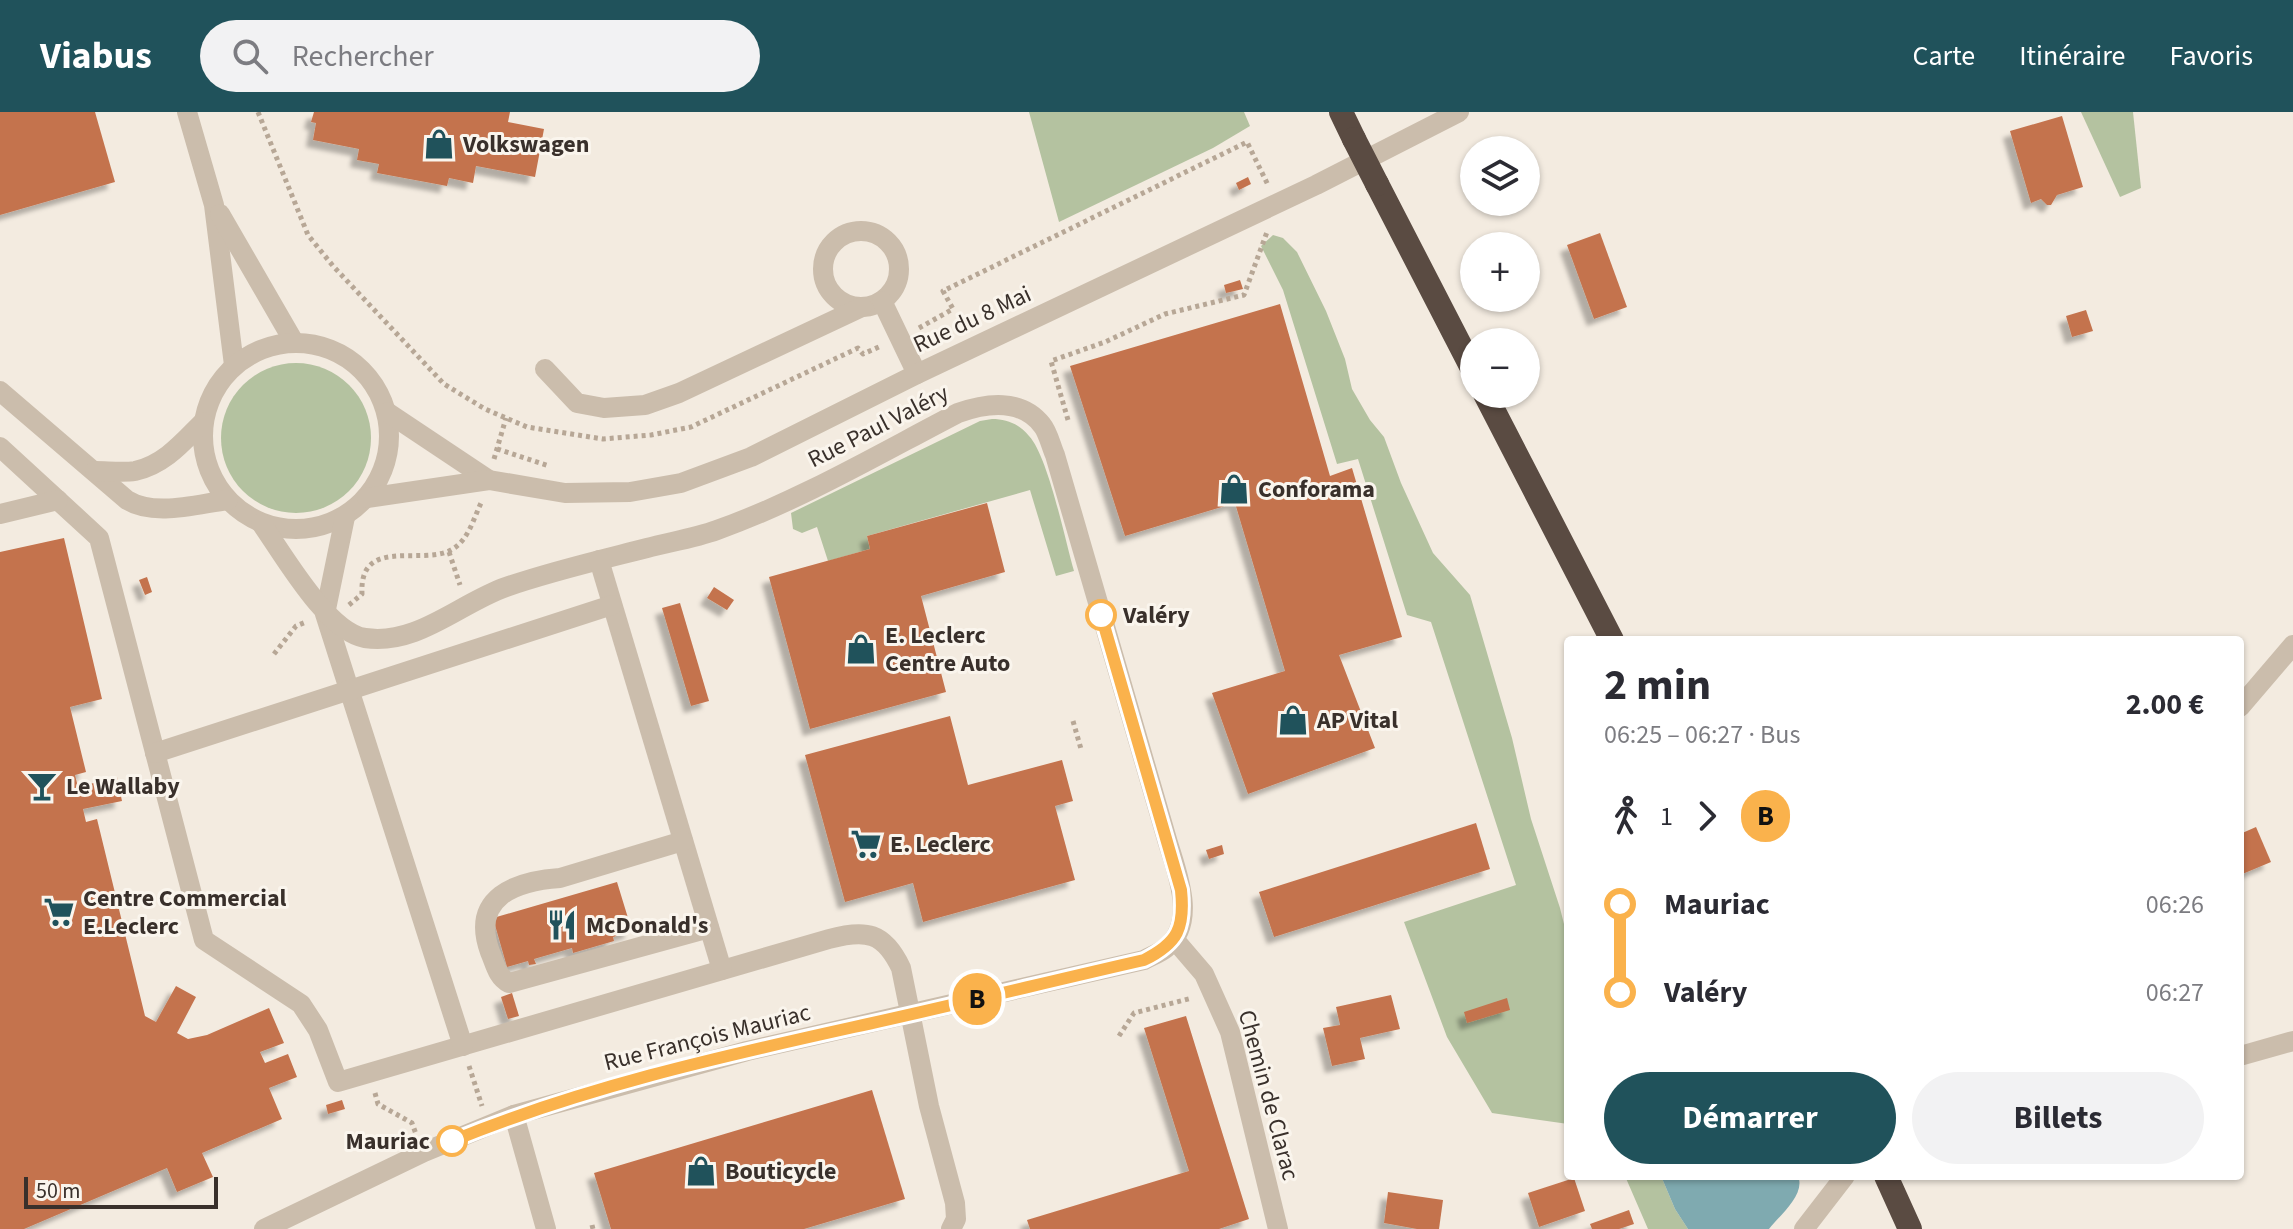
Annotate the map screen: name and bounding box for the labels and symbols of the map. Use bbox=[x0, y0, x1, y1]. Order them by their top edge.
shop icon: Volkswagen bbox=[422, 127, 456, 161]
place label: Volkswagen bbox=[462, 127, 589, 162]
street label: Rue du 8 Mai bbox=[907, 277, 1037, 362]
street label: Rue Paul Valéry bbox=[802, 376, 955, 477]
shop icon: Conforama bbox=[1217, 472, 1251, 506]
place label: Conforama bbox=[1258, 472, 1375, 507]
place label: Valéry bbox=[1122, 598, 1190, 633]
marker: Valéry bbox=[1086, 600, 1116, 630]
place label: E. Leclerc Centre Auto bbox=[885, 618, 1010, 681]
shop icon: E. Leclerc Centre Auto bbox=[844, 632, 878, 666]
shop icon: AP Vital bbox=[1276, 703, 1310, 737]
place label: AP Vital bbox=[1316, 703, 1398, 738]
bar icon: Le Wallaby bbox=[25, 769, 59, 803]
place label: Le Wallaby bbox=[66, 769, 180, 804]
supermarket icon: E. Leclerc bbox=[849, 827, 883, 861]
place label: E. Leclerc bbox=[890, 827, 991, 862]
place label: Centre Commercial E.Leclerc bbox=[83, 881, 287, 944]
supermarket icon: Centre Commercial E.Leclerc bbox=[42, 895, 76, 929]
restaurant icon: McDonald's bbox=[545, 908, 579, 942]
place label: McDonald's bbox=[586, 908, 708, 943]
line badge: B bbox=[951, 973, 1003, 1025]
street label: Rue François Mauriac bbox=[600, 995, 814, 1080]
street label: Chemin de Clarac bbox=[1229, 1006, 1308, 1184]
place label: Mauriac bbox=[345, 1124, 430, 1159]
marker: Mauriac bbox=[437, 1126, 467, 1156]
shop icon: Bouticycle bbox=[684, 1154, 718, 1188]
place label: Bouticycle bbox=[725, 1154, 836, 1189]
scale bar bbox=[24, 1173, 218, 1209]

